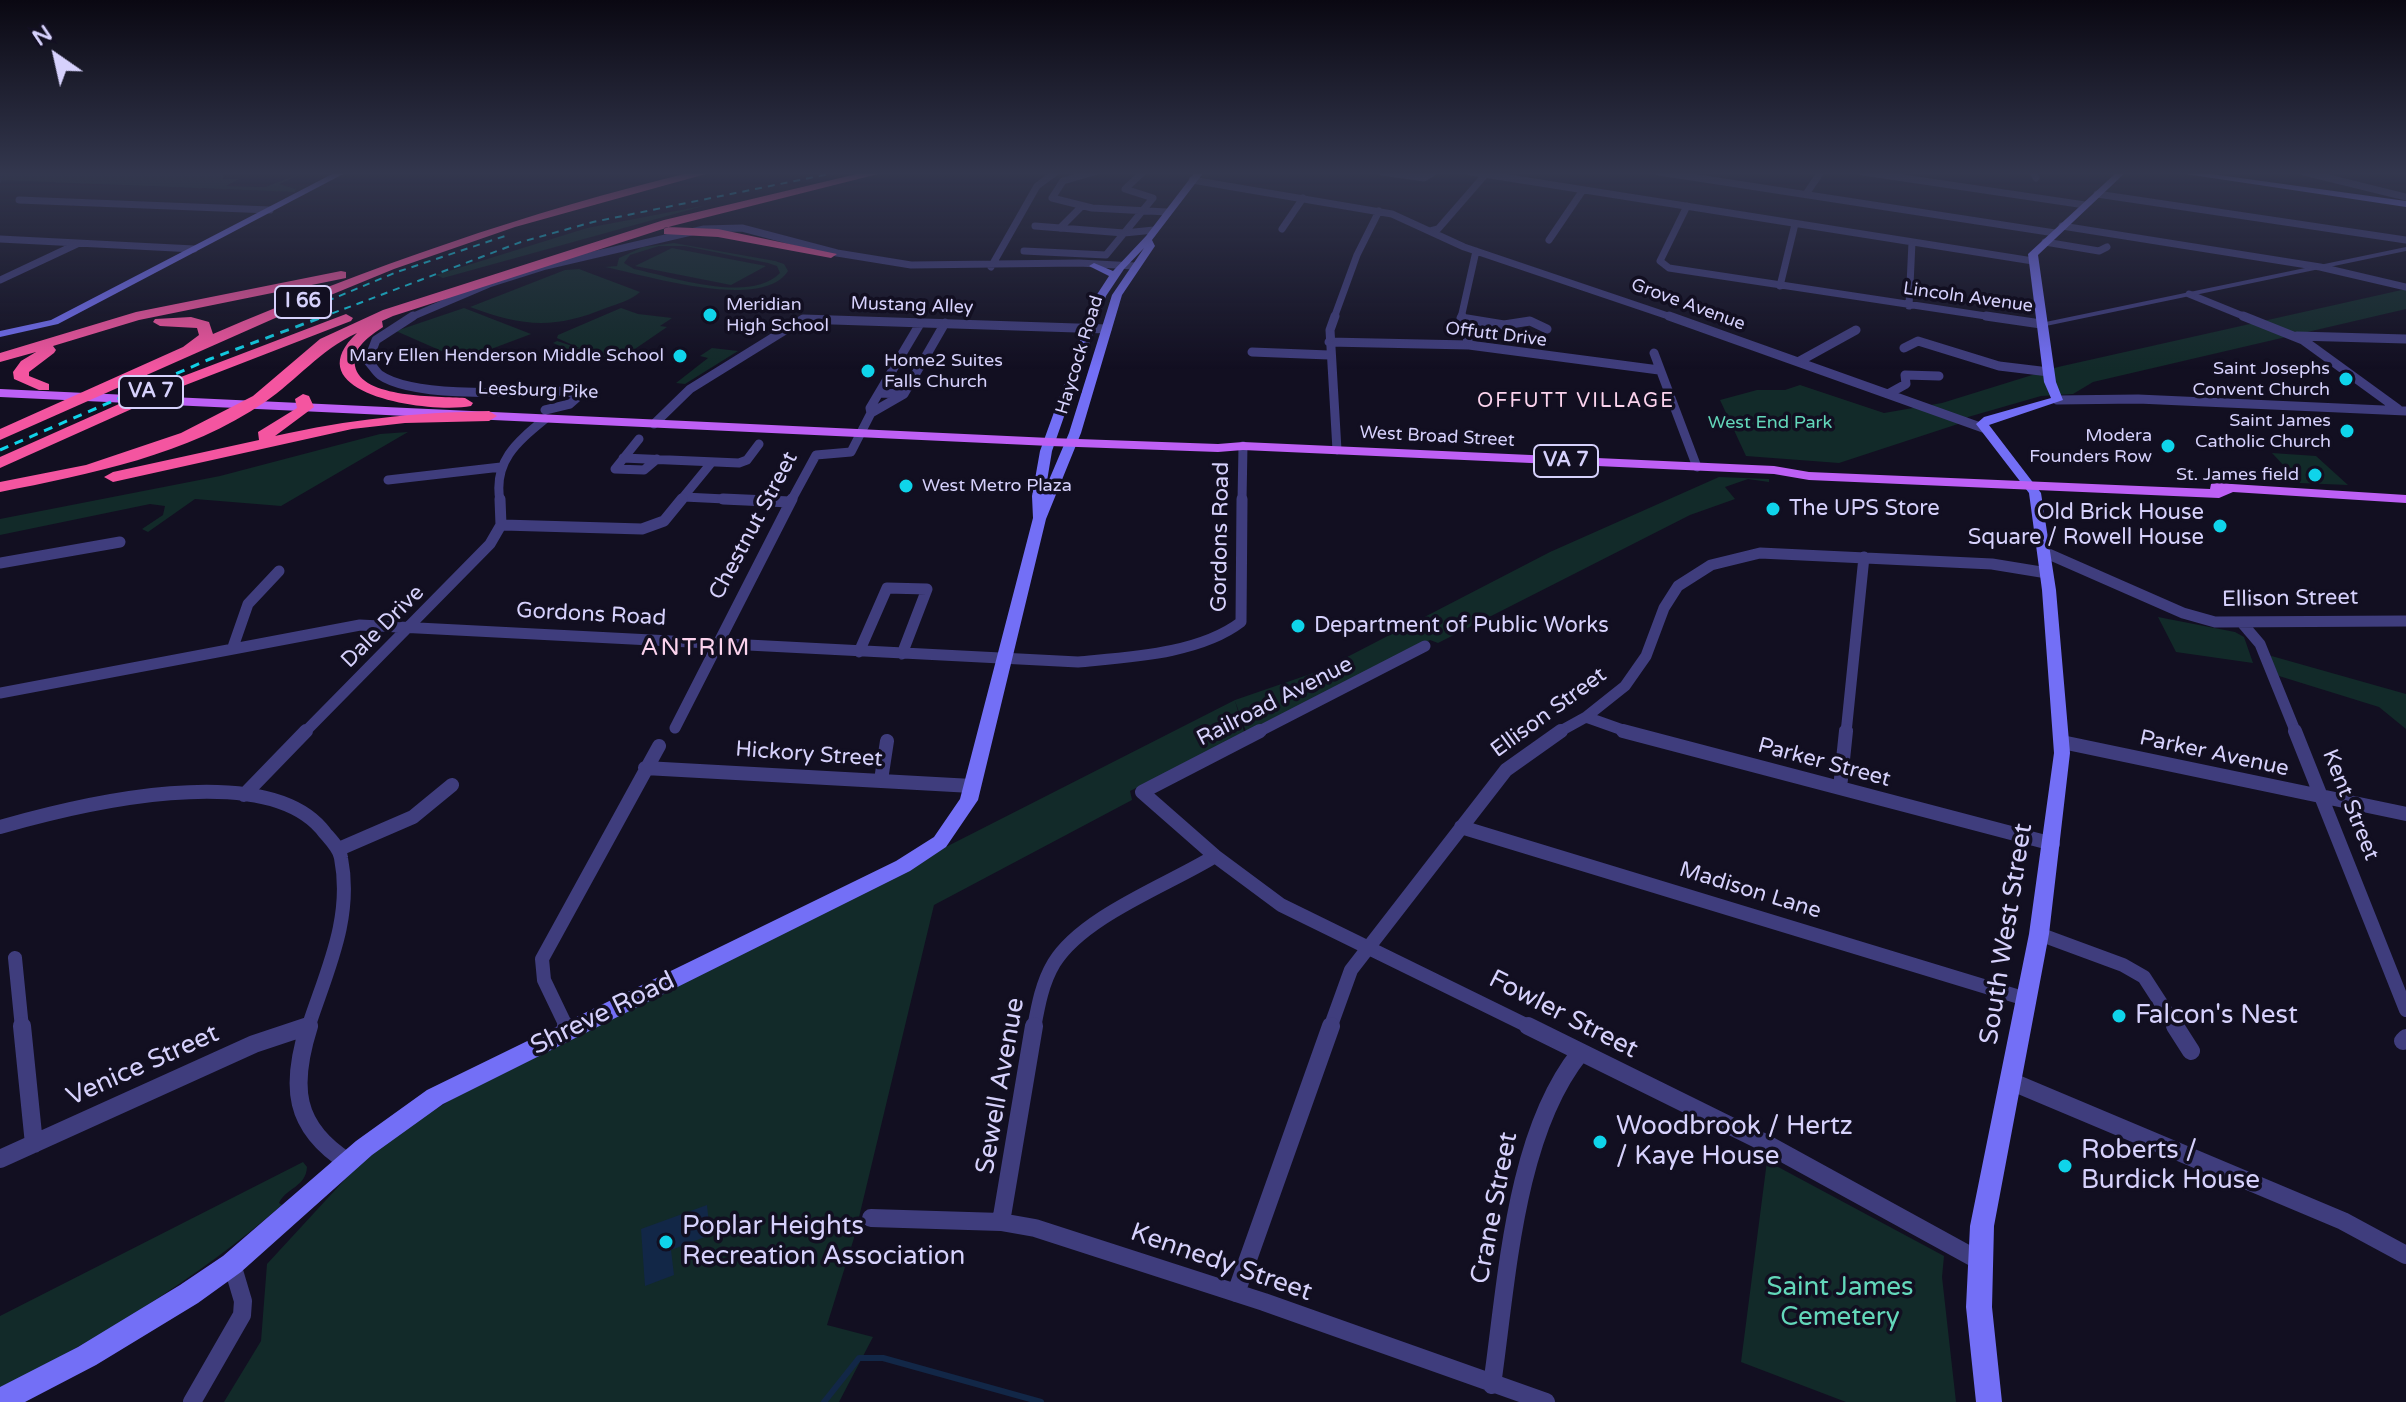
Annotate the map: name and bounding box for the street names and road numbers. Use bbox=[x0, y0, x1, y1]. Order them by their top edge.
street label: Grove Avenue bbox=[1628, 274, 1748, 336]
street label: Lincoln Avenue bbox=[1902, 278, 2034, 318]
road number: I 66 bbox=[275, 286, 331, 318]
street label: Mustang Alley bbox=[850, 293, 974, 319]
street label: Haycock Road bbox=[1052, 293, 1108, 417]
street label: Offutt Drive bbox=[1444, 318, 1548, 352]
road number: VA 7 bbox=[119, 376, 183, 408]
street label: Leesburg Pike bbox=[477, 378, 599, 404]
street label: West Broad Street bbox=[1359, 422, 1515, 452]
road number: VA 7 bbox=[1534, 445, 1598, 477]
street label: Chestnut Street bbox=[704, 448, 804, 604]
street label: Gordons Road bbox=[1206, 462, 1236, 612]
street label: Dale Drive bbox=[336, 580, 430, 674]
street label: Ellison Street bbox=[2222, 585, 2358, 613]
street label: Gordons Road bbox=[515, 598, 667, 632]
street label: Railroad Avenue bbox=[1193, 651, 1357, 753]
street label: Ellison Street bbox=[1486, 662, 1612, 764]
street label: Parker Avenue bbox=[2137, 725, 2291, 783]
street label: Parker Street bbox=[1755, 733, 1893, 793]
street label: Hickory Street bbox=[734, 737, 884, 773]
street label: Kent Street bbox=[2316, 746, 2384, 864]
street label: South West Street bbox=[1974, 821, 2040, 1047]
street label: Madison Lane bbox=[1676, 857, 1824, 925]
street label: Fowler Street bbox=[1483, 964, 1643, 1066]
street label: Shreve Road bbox=[526, 966, 680, 1062]
street label: Sewell Avenue bbox=[970, 995, 1032, 1177]
street label: Venice Street bbox=[62, 1019, 224, 1113]
street label: Crane Street bbox=[1465, 1129, 1525, 1287]
street label: Kennedy Street bbox=[1126, 1217, 1316, 1309]

